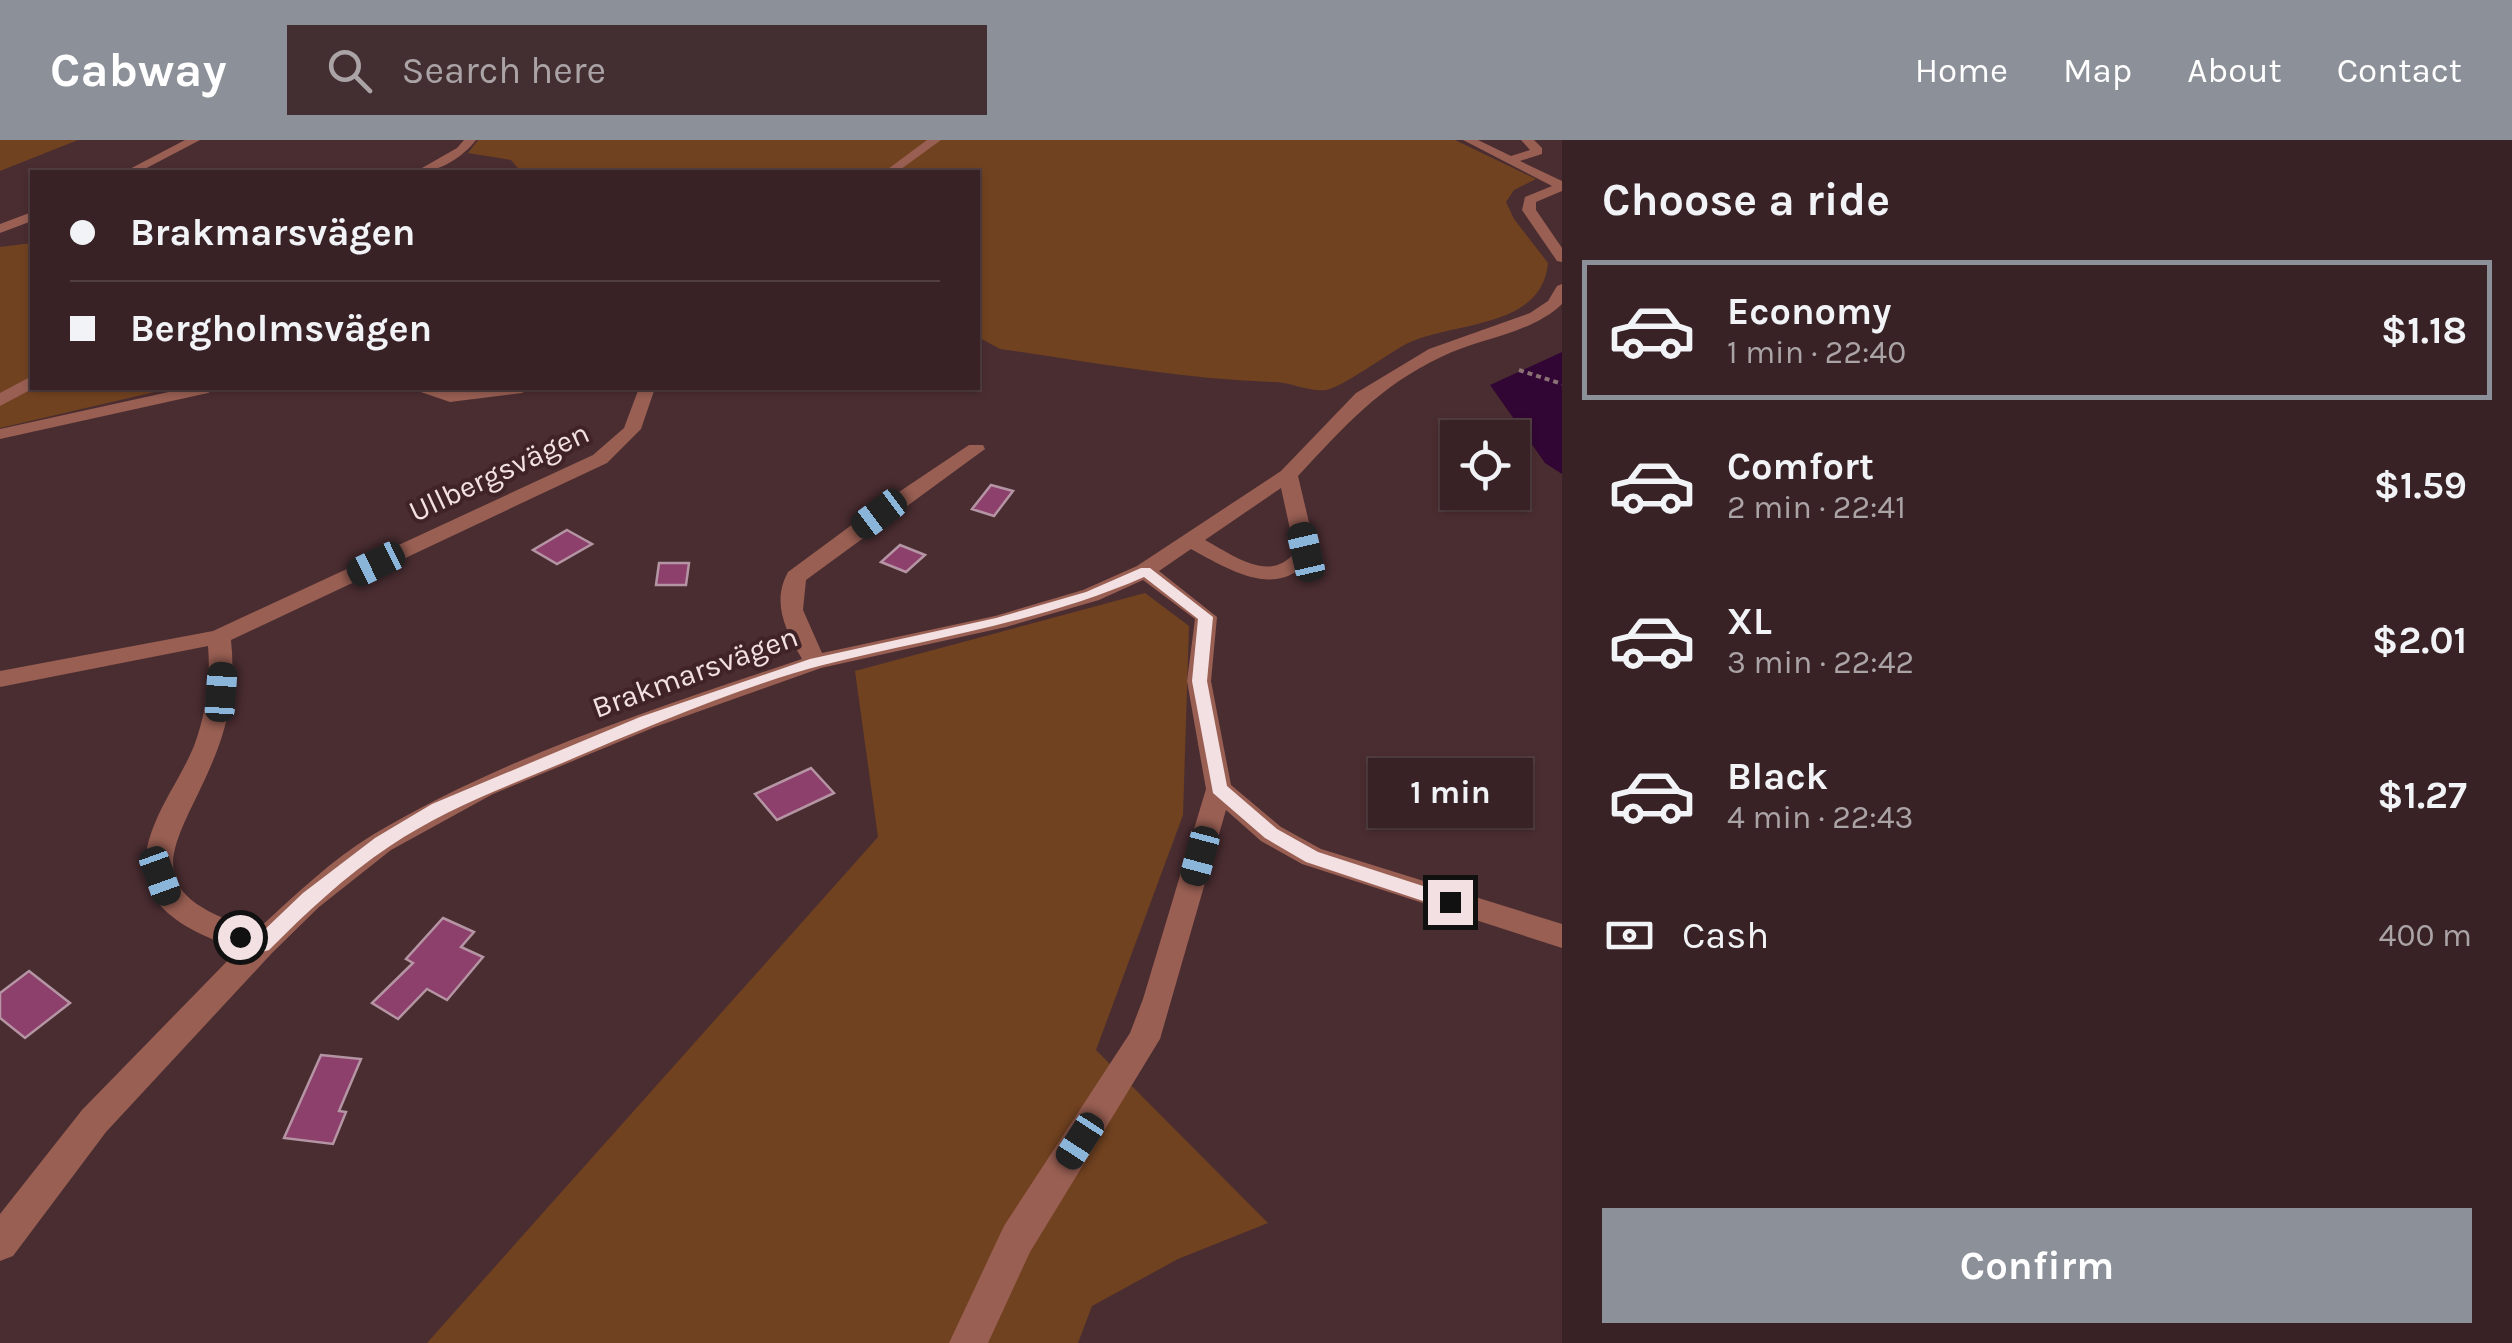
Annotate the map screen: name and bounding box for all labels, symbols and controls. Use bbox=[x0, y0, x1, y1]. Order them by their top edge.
search box bbox=[287, 25, 987, 115]
text: Cabway bbox=[50, 42, 227, 98]
icon: search bbox=[322, 43, 377, 98]
text: Search here bbox=[402, 48, 606, 93]
text: Home bbox=[1915, 50, 2008, 91]
text: Map bbox=[2063, 50, 2132, 91]
text: About bbox=[2187, 50, 2282, 91]
text: Contact bbox=[2337, 50, 2462, 91]
text: Choose a ride bbox=[1602, 174, 1890, 226]
text: Brakmarsvägen bbox=[130, 210, 415, 255]
icon: car bbox=[1607, 285, 1697, 375]
text: Economy bbox=[1727, 289, 1891, 334]
text: Bergholmsvägen bbox=[130, 306, 432, 351]
text: $1.18 bbox=[2381, 308, 2467, 353]
text: 1 min · 22:40 bbox=[1727, 334, 1906, 371]
street label: Ullbergsvägen bbox=[403, 415, 595, 529]
map controls bbox=[1440, 420, 1530, 510]
button: locate bbox=[1440, 420, 1530, 510]
icon: car bbox=[1607, 440, 1697, 530]
text: Comfort bbox=[1727, 444, 1874, 489]
text: $1.59 bbox=[2374, 463, 2467, 508]
car bbox=[846, 484, 912, 544]
text: 2 min · 22:41 bbox=[1727, 489, 1906, 526]
car bbox=[1285, 519, 1327, 585]
car bbox=[342, 537, 410, 591]
icon: car bbox=[1607, 595, 1697, 685]
text: XL bbox=[1727, 599, 1772, 644]
street label: Brakmarsvägen bbox=[587, 618, 803, 726]
text: $2.01 bbox=[2372, 618, 2467, 663]
text: 3 min · 22:42 bbox=[1727, 644, 1914, 681]
car bbox=[204, 661, 238, 723]
icon: car bbox=[1607, 750, 1697, 840]
text: Black bbox=[1727, 754, 1828, 799]
callout: 1 min bbox=[1368, 757, 1532, 827]
text: $1.27 bbox=[2377, 773, 2467, 818]
text: 1 min bbox=[1410, 774, 1491, 811]
text: 4 min · 22:43 bbox=[1727, 799, 1913, 836]
car bbox=[1178, 823, 1222, 889]
car bbox=[136, 843, 184, 909]
route end bbox=[1428, 880, 1473, 925]
icon: cash bbox=[1602, 908, 1657, 963]
text: Cash bbox=[1682, 913, 1769, 958]
route start bbox=[218, 915, 263, 960]
text: 400 m bbox=[2379, 917, 2472, 954]
car bbox=[1051, 1108, 1109, 1174]
button: Confirm bbox=[1602, 1208, 2472, 1323]

